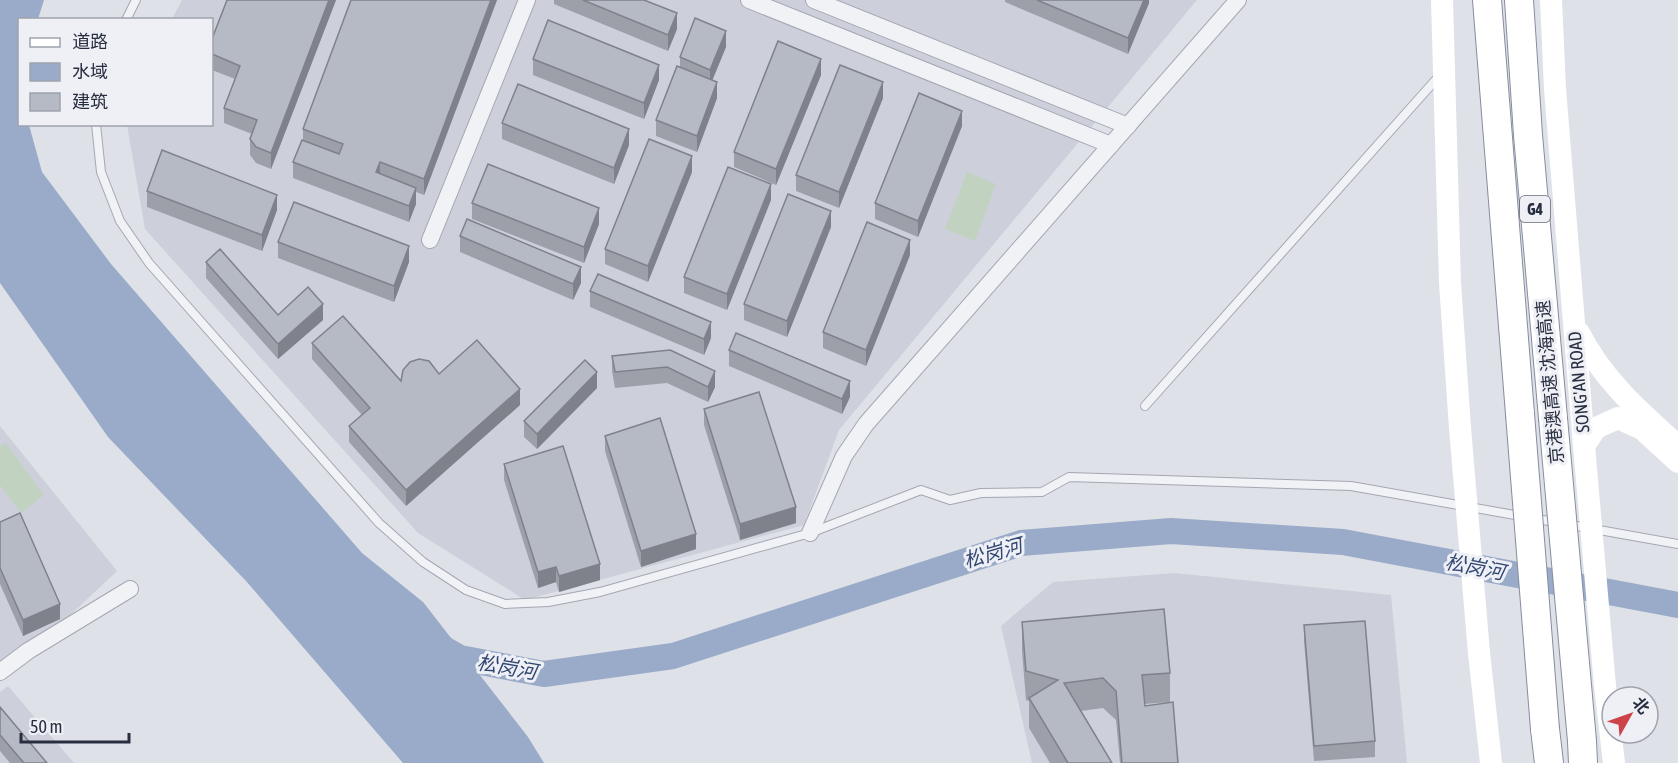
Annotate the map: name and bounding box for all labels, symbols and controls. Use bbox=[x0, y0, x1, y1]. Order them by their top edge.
legend bbox=[18, 18, 213, 126]
text: 道路 bbox=[72, 31, 108, 52]
text: 水域 bbox=[72, 61, 108, 82]
text: 建筑 bbox=[72, 91, 108, 112]
road number: G4 bbox=[1520, 196, 1550, 222]
street label: 京港澳高速 沈海高速 bbox=[1532, 299, 1567, 465]
street label: SONG'AN ROAD bbox=[1564, 331, 1593, 433]
water label: 松岗河 bbox=[961, 532, 1029, 572]
water label: 松岗河 bbox=[1443, 549, 1511, 584]
water label: 松岗河 bbox=[476, 650, 543, 684]
north arrow bbox=[1600, 685, 1660, 745]
text: 北 bbox=[1629, 693, 1654, 717]
scale bar bbox=[21, 706, 129, 744]
text: 50 m bbox=[30, 716, 62, 737]

